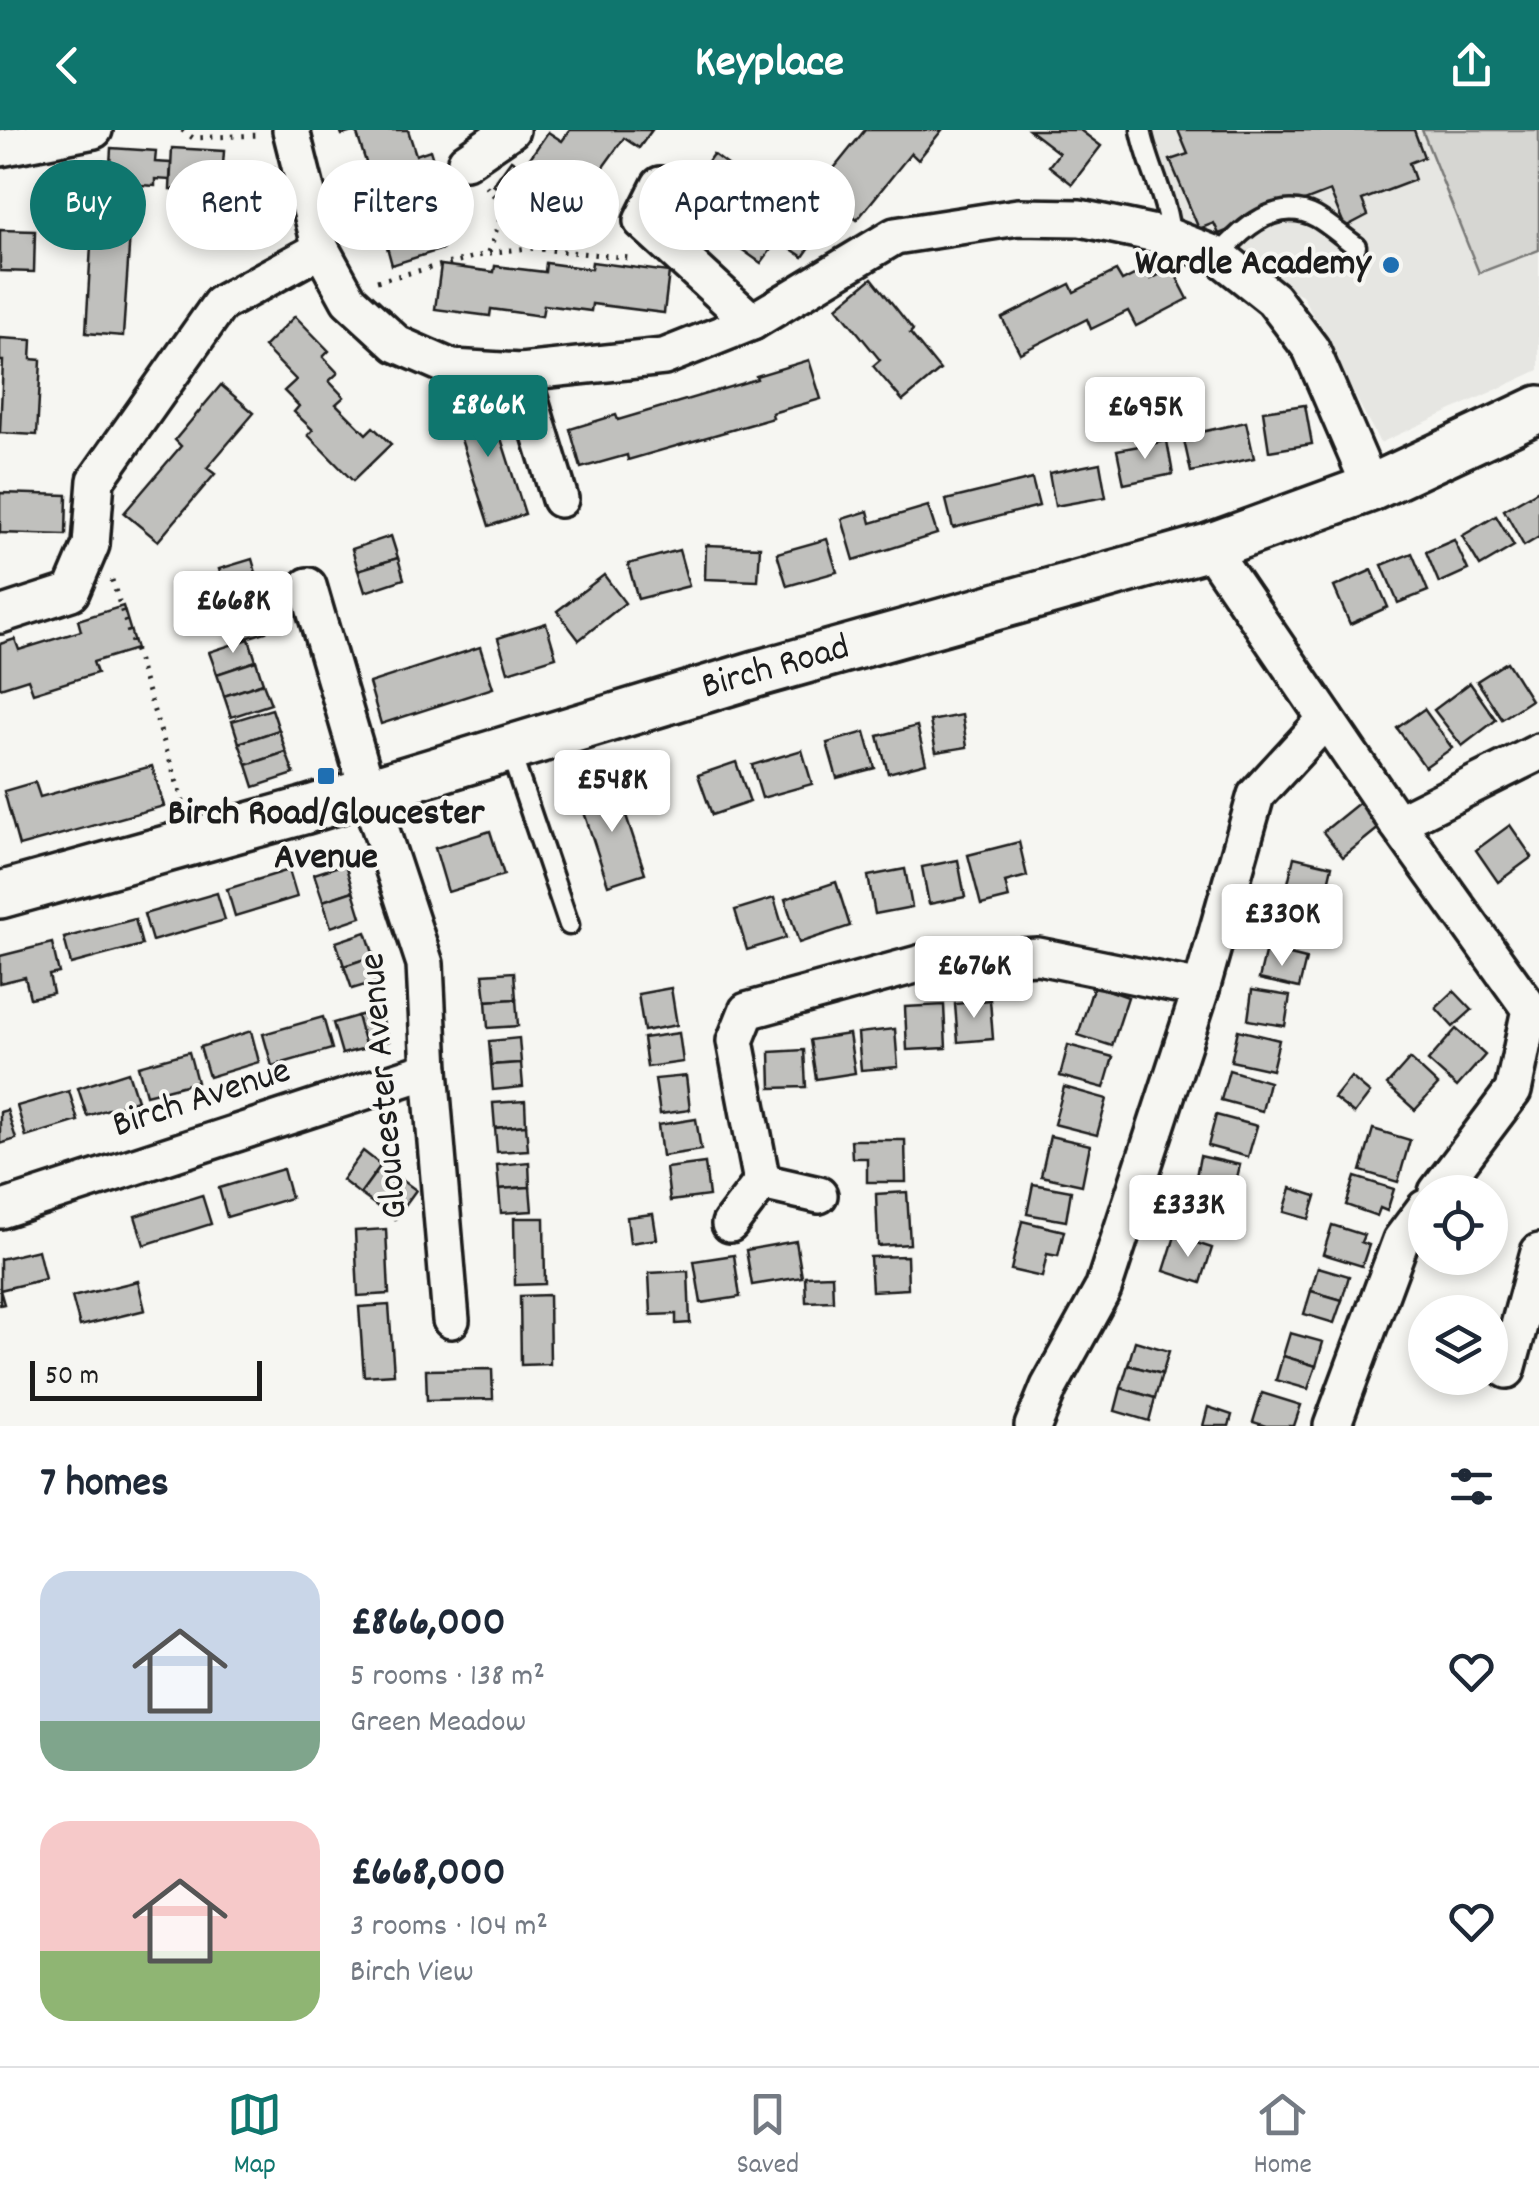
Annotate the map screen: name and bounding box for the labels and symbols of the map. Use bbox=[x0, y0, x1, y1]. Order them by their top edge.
place label: Wardle Academy bbox=[1135, 238, 1373, 293]
marker: Wardle Academy bbox=[1380, 254, 1402, 276]
pin: £866K bbox=[418, 375, 558, 460]
pin: £695K bbox=[1075, 377, 1215, 462]
pin: £668K bbox=[163, 571, 303, 656]
street label: Birch Road bbox=[696, 622, 856, 716]
pin: £548K bbox=[542, 750, 682, 835]
marker: Birch Road/Gloucester Avenue bbox=[315, 765, 337, 787]
place label: Birch Road/Gloucester Avenue bbox=[168, 788, 485, 887]
pin: £330K bbox=[1212, 884, 1352, 969]
pin: £676K bbox=[904, 936, 1044, 1021]
street label: Gloucester Avenue bbox=[347, 951, 425, 1221]
street label: Birch Avenue bbox=[106, 1045, 298, 1155]
pin: £333K bbox=[1118, 1175, 1258, 1260]
scale bar bbox=[30, 1356, 262, 1400]

